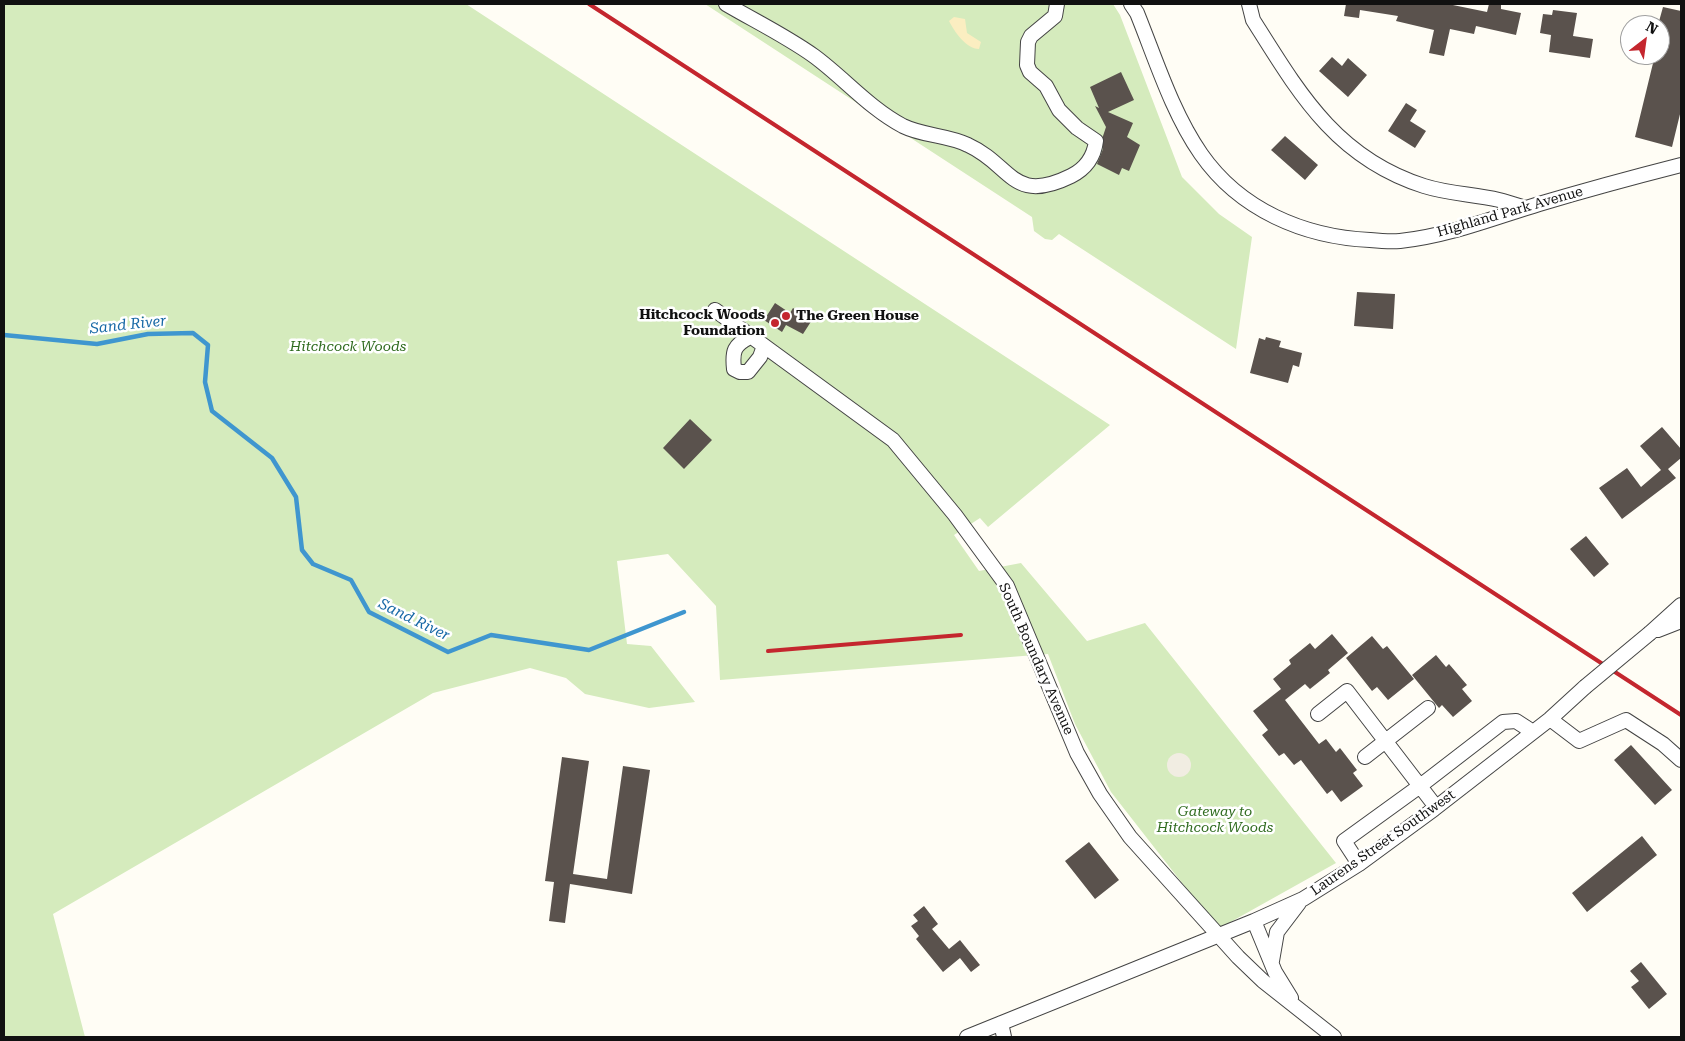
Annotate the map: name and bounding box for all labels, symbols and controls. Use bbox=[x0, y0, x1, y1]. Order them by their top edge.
north arrow bbox=[1620, 15, 1670, 65]
text: N bbox=[1643, 18, 1661, 37]
street label: Highland Park Avenue bbox=[1435, 183, 1585, 241]
place label: Hitchcock Woods Foundation bbox=[639, 307, 765, 340]
place label: The Green House bbox=[796, 308, 919, 324]
marker: The Green House bbox=[780, 310, 792, 322]
water label: Sand River bbox=[89, 312, 167, 338]
marker: Hitchcock Woods Foundation bbox=[769, 317, 781, 329]
park label: Hitchcock Woods bbox=[290, 339, 406, 355]
street label: South Boundary Avenue bbox=[995, 580, 1077, 738]
water label: Sand River bbox=[375, 595, 453, 645]
street label: Laurens Street Southwest bbox=[1308, 787, 1458, 899]
park label: Gateway to Hitchcock Woods bbox=[1157, 804, 1273, 836]

